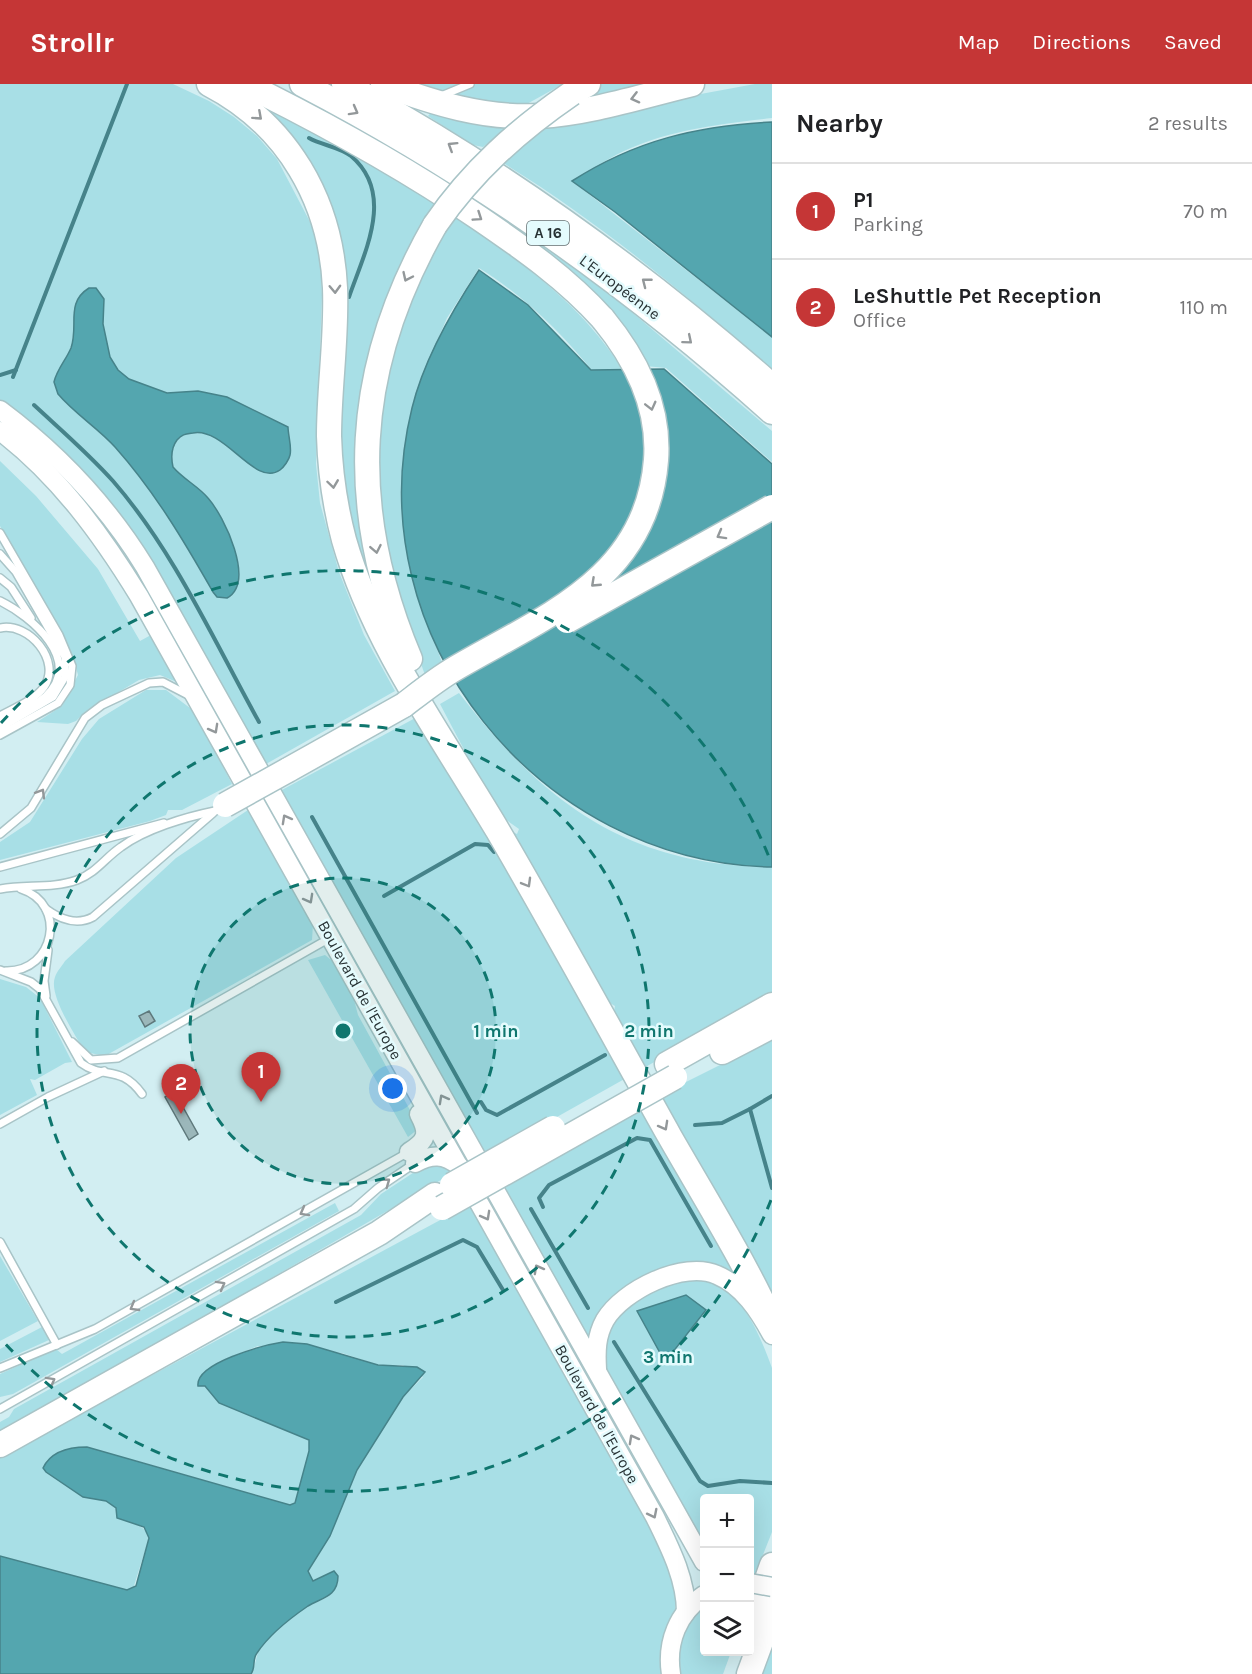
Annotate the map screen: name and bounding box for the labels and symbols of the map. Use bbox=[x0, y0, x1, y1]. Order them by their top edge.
one-way arrow bbox=[630, 91, 640, 104]
one-way arrow bbox=[348, 104, 358, 115]
one-way arrow bbox=[251, 109, 262, 120]
one-way arrow bbox=[448, 142, 458, 154]
one-way arrow bbox=[471, 210, 482, 221]
road number: A 16 bbox=[527, 221, 569, 245]
street label: L'Européenne bbox=[576, 250, 664, 324]
one-way arrow bbox=[402, 270, 414, 281]
one-way arrow bbox=[642, 278, 653, 289]
one-way arrow bbox=[328, 285, 341, 294]
one-way arrow bbox=[681, 332, 692, 343]
one-way arrow bbox=[643, 401, 656, 411]
one-way arrow bbox=[327, 479, 339, 488]
one-way arrow bbox=[717, 528, 727, 539]
one-way arrow bbox=[369, 544, 382, 554]
one-way arrow bbox=[591, 576, 602, 587]
one-way arrow bbox=[206, 723, 218, 733]
one-way arrow bbox=[33, 789, 45, 799]
one-way arrow bbox=[282, 814, 293, 825]
one-way arrow bbox=[520, 877, 531, 887]
one-way arrow bbox=[302, 893, 313, 903]
street label: Boulevard de l'Europe bbox=[314, 917, 406, 1063]
text: 1 min bbox=[473, 1020, 519, 1042]
text: 2 min bbox=[624, 1020, 674, 1042]
centre of rings bbox=[333, 1021, 353, 1041]
pin: 1 bbox=[242, 1052, 280, 1102]
pin: 2 bbox=[162, 1064, 201, 1114]
your location bbox=[378, 1074, 407, 1103]
one-way arrow bbox=[438, 1094, 450, 1105]
one-way arrow bbox=[657, 1120, 668, 1130]
one-way arrow bbox=[379, 1178, 390, 1189]
one-way arrow bbox=[300, 1204, 310, 1216]
one-way arrow bbox=[479, 1210, 491, 1220]
one-way arrow bbox=[534, 1264, 545, 1275]
one-way arrow bbox=[215, 1281, 225, 1292]
one-way arrow bbox=[129, 1300, 140, 1311]
street label: Boulevard de l'Europe bbox=[551, 1341, 643, 1487]
text: 3 min bbox=[643, 1346, 693, 1368]
one-way arrow bbox=[45, 1376, 55, 1388]
one-way arrow bbox=[629, 1435, 640, 1445]
one-way arrow bbox=[646, 1508, 658, 1519]

